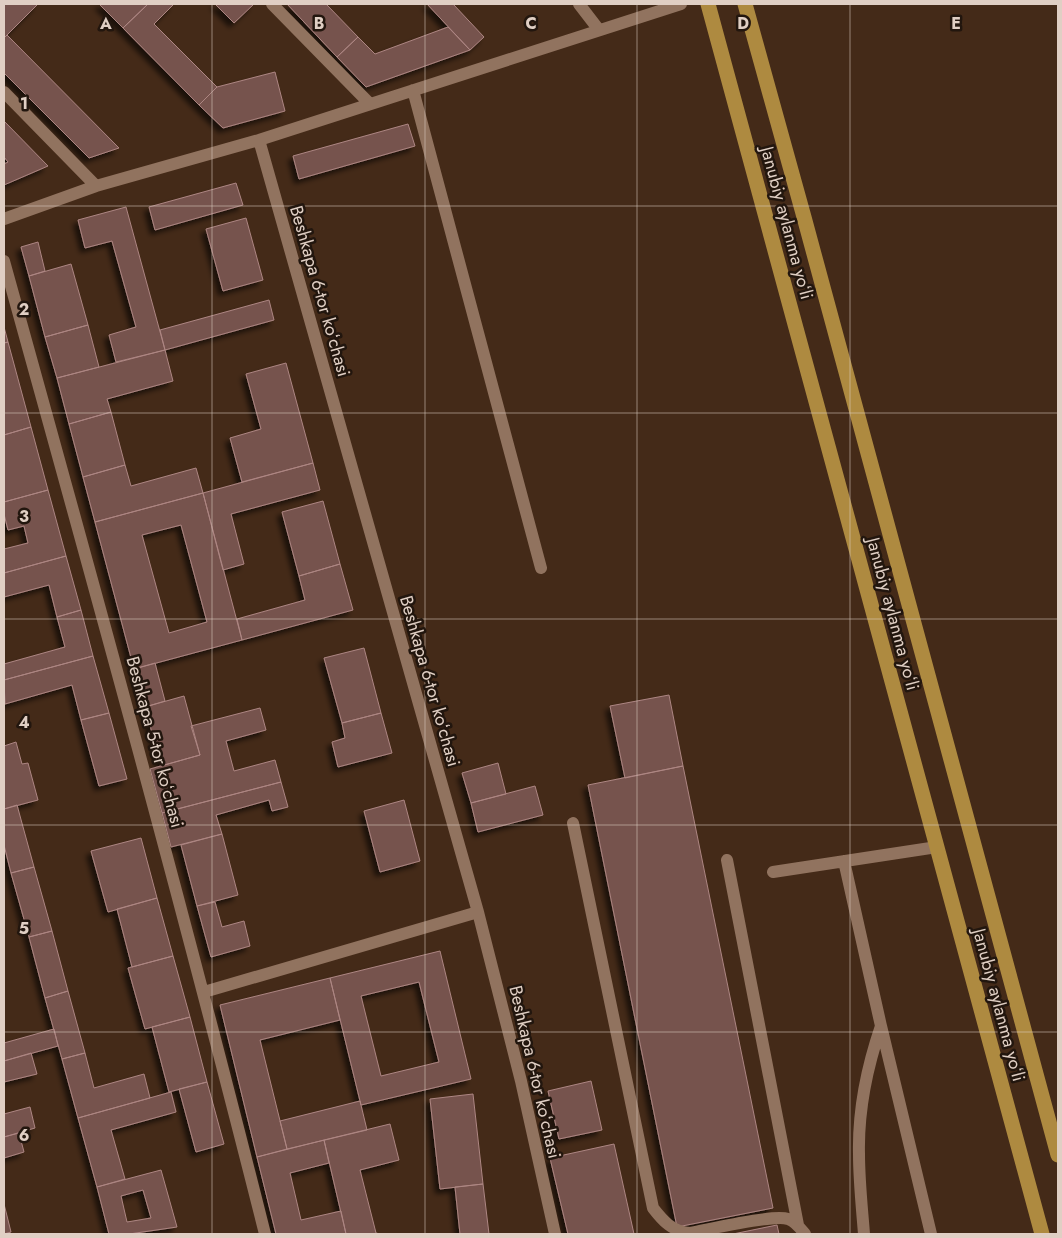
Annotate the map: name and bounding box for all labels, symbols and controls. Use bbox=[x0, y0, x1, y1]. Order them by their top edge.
text: A bbox=[99, 12, 112, 35]
text: B bbox=[314, 12, 324, 35]
text: C bbox=[525, 12, 537, 35]
text: D bbox=[737, 12, 749, 35]
text: E bbox=[951, 12, 961, 35]
text: 1 bbox=[20, 92, 28, 115]
street label: Janubiy aylanma yoʻli bbox=[754, 142, 820, 302]
street label: Beshkapa 6-tor koʻchasi bbox=[283, 202, 357, 380]
text: 2 bbox=[19, 298, 29, 321]
text: 3 bbox=[19, 505, 29, 528]
street label: Janubiy aylanma yoʻli bbox=[860, 533, 926, 693]
street label: Beshkapa 6-tor koʻchasi bbox=[393, 592, 467, 770]
street label: Beshkapa 5-tor koʻchasi bbox=[120, 653, 190, 831]
text: 4 bbox=[18, 711, 30, 734]
text: 5 bbox=[19, 917, 29, 940]
street label: Janubiy aylanma yoʻli bbox=[966, 924, 1032, 1084]
street label: Beshkapa 6-tor koʻchasi bbox=[502, 983, 568, 1161]
text: 6 bbox=[19, 1124, 29, 1147]

